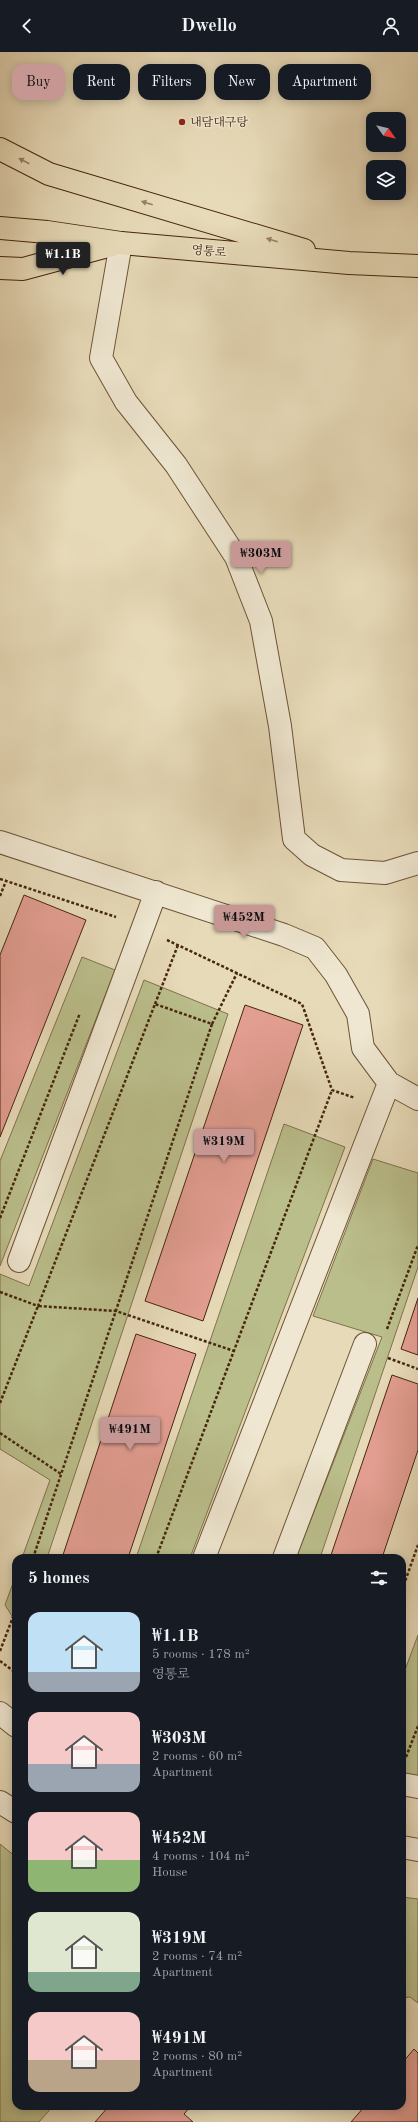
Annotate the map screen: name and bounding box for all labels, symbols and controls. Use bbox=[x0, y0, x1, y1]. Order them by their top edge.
icon: back bbox=[16, 15, 38, 37]
icon: person bbox=[380, 15, 402, 37]
text: Dwello bbox=[181, 17, 237, 35]
chip: Buy bbox=[12, 64, 65, 100]
chip: Rent bbox=[73, 64, 130, 100]
chip: Filters bbox=[138, 64, 206, 100]
chip: New bbox=[214, 64, 270, 100]
chip: Apartment bbox=[278, 64, 371, 100]
north arrow bbox=[366, 112, 406, 152]
map controls bbox=[366, 112, 406, 200]
place label: 내담대구탕 bbox=[190, 116, 248, 129]
marker: 내담대구탕 bbox=[177, 117, 187, 127]
one-way arrow bbox=[18, 158, 30, 164]
button: layers bbox=[366, 160, 406, 200]
one-way arrow bbox=[141, 200, 153, 206]
one-way arrow bbox=[265, 237, 277, 243]
pin: ₩1.1B bbox=[35, 242, 91, 276]
street label: 영통로 bbox=[191, 244, 227, 260]
text: ₩1.1B bbox=[45, 248, 81, 261]
pin: ₩303M bbox=[233, 541, 289, 575]
text: ₩303M bbox=[240, 547, 282, 560]
pin: ₩452M bbox=[216, 905, 272, 939]
text: ₩452M bbox=[223, 911, 265, 924]
pin: ₩319M bbox=[196, 1129, 252, 1163]
text: ₩319M bbox=[203, 1135, 245, 1148]
pin: ₩491M bbox=[102, 1417, 158, 1451]
text: ₩491M bbox=[109, 1423, 151, 1436]
icon: filters bbox=[368, 1567, 390, 1589]
text: 5 homes bbox=[28, 1570, 90, 1587]
icon: home bbox=[60, 1628, 108, 1676]
text: ₩1.1B bbox=[152, 1628, 199, 1645]
text: 5 rooms · 178 m² bbox=[152, 1648, 250, 1661]
text: 영통로 bbox=[152, 1668, 190, 1681]
icon: home bbox=[60, 1728, 108, 1776]
text: ₩303M bbox=[152, 1730, 207, 1747]
text: 2 rooms · 60 m² bbox=[152, 1750, 242, 1763]
text: Apartment bbox=[152, 1766, 213, 1779]
icon: home bbox=[60, 1828, 108, 1876]
text: ₩452M bbox=[152, 1830, 207, 1847]
text: 4 rooms · 104 m² bbox=[152, 1850, 250, 1863]
text: House bbox=[152, 1866, 187, 1879]
icon: home bbox=[60, 1928, 108, 1976]
text: ₩319M bbox=[152, 1930, 207, 1947]
text: 2 rooms · 74 m² bbox=[152, 1950, 242, 1963]
text: Apartment bbox=[152, 1966, 213, 1979]
icon: home bbox=[60, 2028, 108, 2076]
text: ₩491M bbox=[152, 2030, 207, 2047]
text: 2 rooms · 80 m² bbox=[152, 2050, 242, 2063]
text: Apartment bbox=[152, 2066, 213, 2079]

